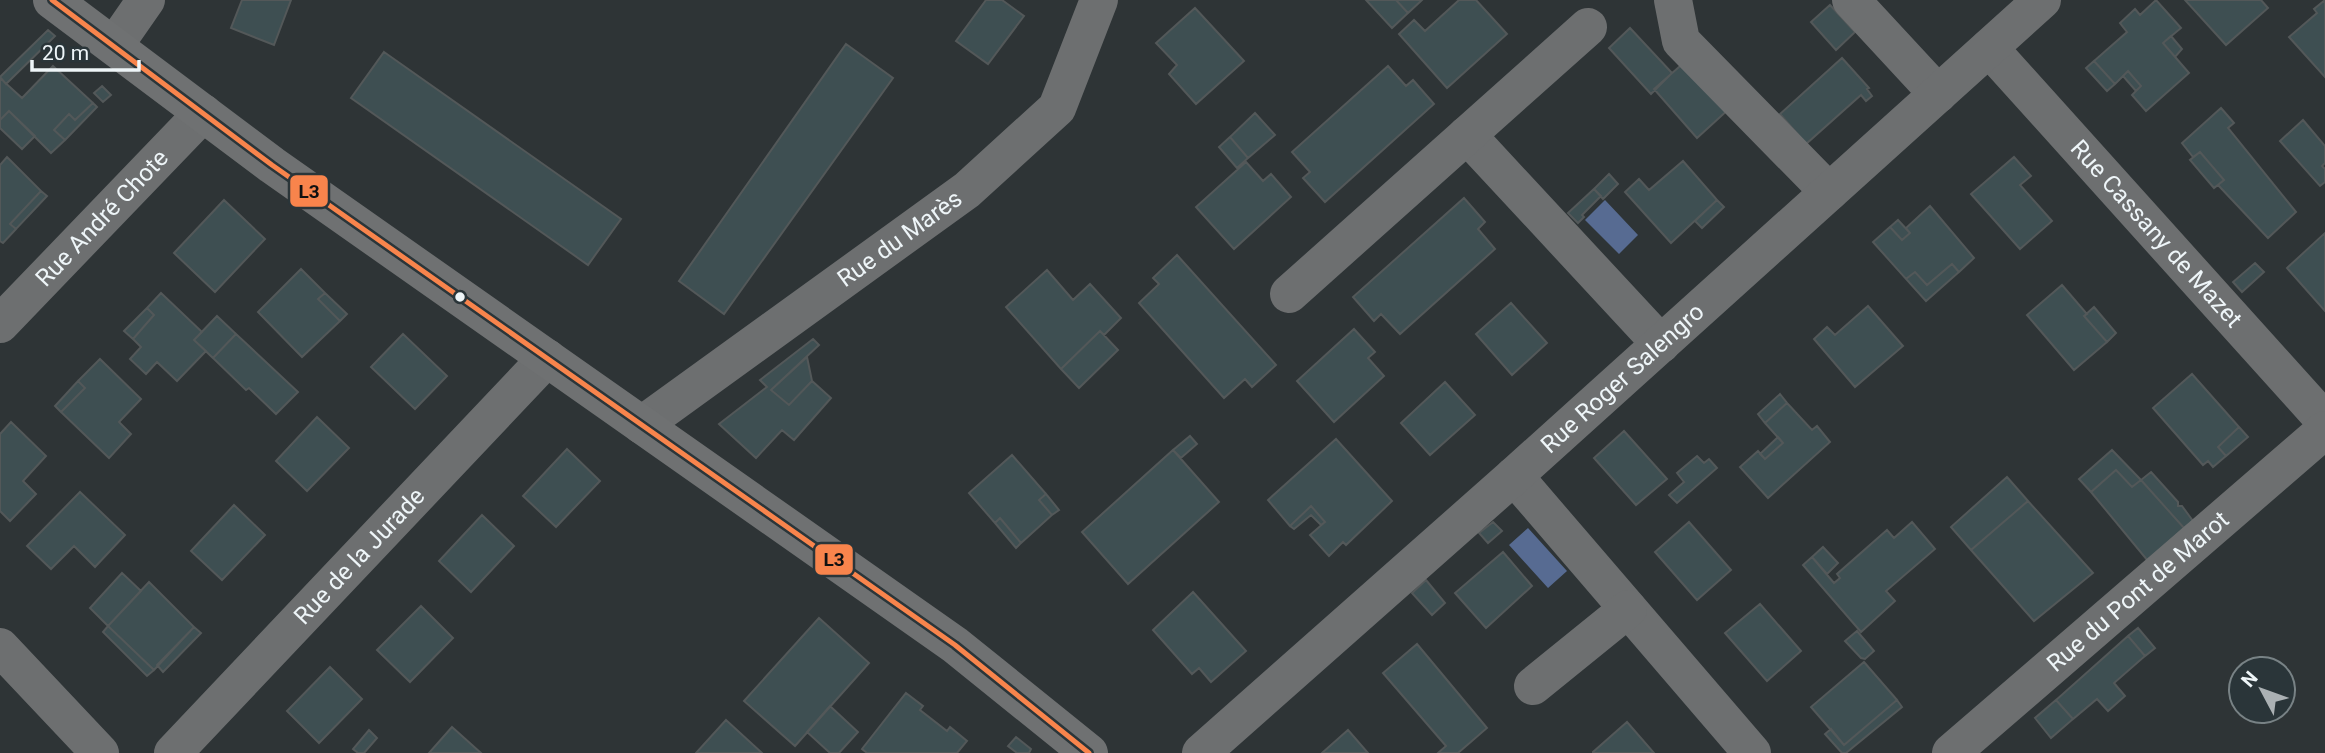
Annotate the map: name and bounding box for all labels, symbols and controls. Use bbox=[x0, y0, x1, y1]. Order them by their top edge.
scale bar bbox=[32, 28, 138, 72]
text: 20 m bbox=[42, 41, 89, 65]
street label: Rue Cassany de Mazet bbox=[2065, 134, 2248, 333]
street label: Rue André Chote bbox=[30, 144, 174, 292]
line badge: L3 bbox=[289, 174, 329, 208]
text: L3 bbox=[298, 180, 320, 203]
street label: Rue du Marès bbox=[832, 184, 967, 293]
unlabelled marker bbox=[453, 290, 467, 304]
street label: Rue Roger Salengro bbox=[1535, 298, 1710, 459]
street label: Rue de la Jurade bbox=[288, 482, 430, 630]
street label: Rue du Pont de Marot bbox=[2041, 505, 2235, 678]
line badge: L3 bbox=[814, 543, 854, 576]
text: L3 bbox=[823, 548, 845, 571]
north arrow bbox=[2227, 655, 2297, 725]
text: N bbox=[2236, 667, 2263, 692]

